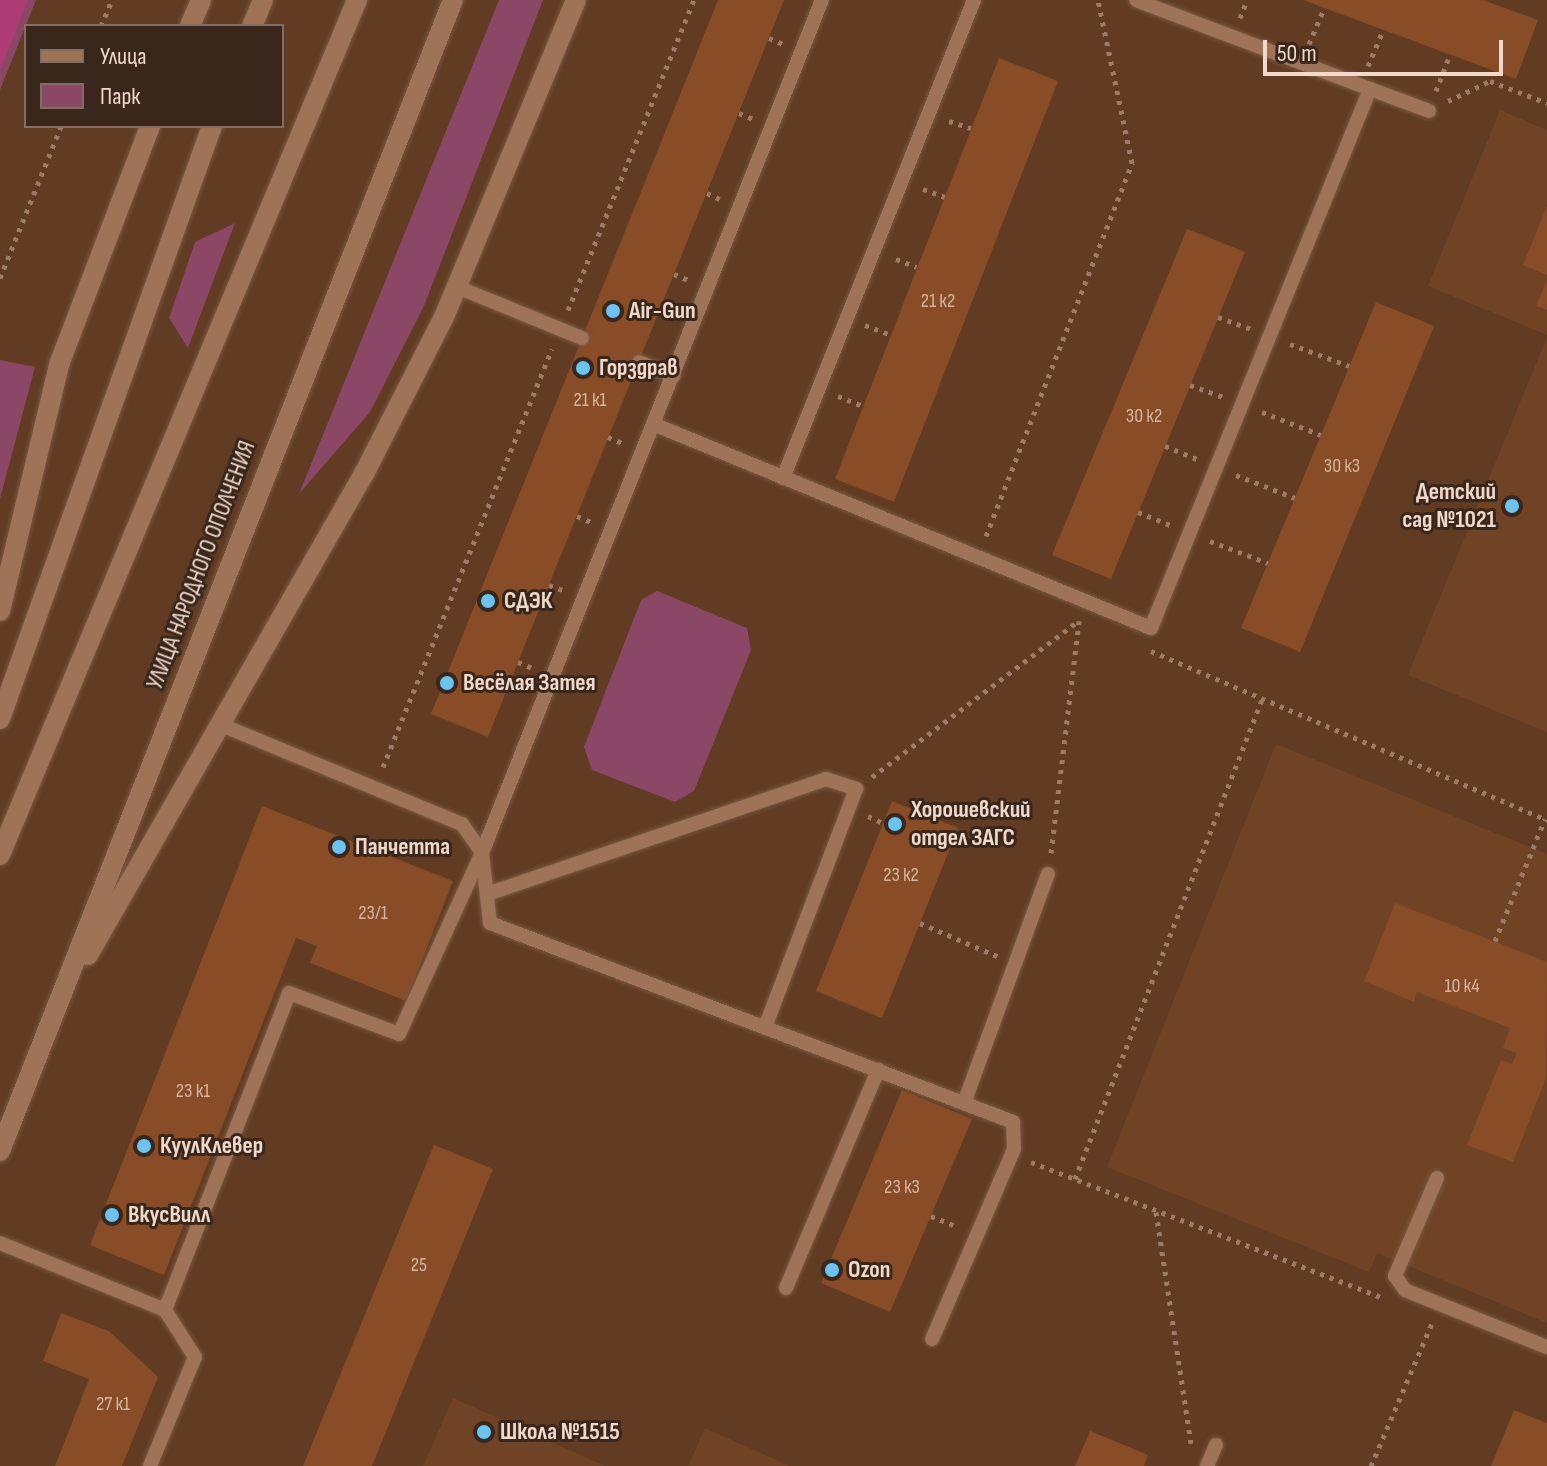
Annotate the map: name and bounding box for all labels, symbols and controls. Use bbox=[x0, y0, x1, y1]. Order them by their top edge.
legend bbox=[24, 24, 284, 128]
scale bar bbox=[1267, 24, 1507, 74]
text: 50 m bbox=[1277, 39, 1317, 68]
text: Улица bbox=[100, 42, 146, 71]
text: Парк bbox=[100, 82, 140, 111]
house number: 21 к2 bbox=[921, 289, 955, 313]
place label: Air-Gun bbox=[629, 297, 696, 325]
marker: Air-Gun bbox=[604, 302, 622, 320]
place label: Горздрав bbox=[599, 354, 678, 382]
marker: Горздрав bbox=[574, 359, 592, 377]
house number: 21 к1 bbox=[573, 388, 607, 412]
house number: 30 к2 bbox=[1126, 404, 1162, 428]
street label: УЛИЦА НАРОДНОГО ОПОЛЧЕНИЯ bbox=[140, 437, 262, 693]
house number: 30 к3 bbox=[1324, 454, 1360, 478]
place label: Детский сад №1021 bbox=[1402, 478, 1496, 534]
marker: Детский сад №1021 bbox=[1503, 497, 1521, 515]
place label: СДЭК bbox=[504, 587, 552, 615]
marker: СДЭК bbox=[479, 592, 497, 610]
place label: Весёлая Затея bbox=[463, 669, 596, 697]
marker: Весёлая Затея bbox=[438, 674, 456, 692]
place label: Хорошевский отдел ЗАГС bbox=[911, 796, 1031, 852]
marker: Хорошевский отдел ЗАГС bbox=[886, 815, 904, 833]
place label: Панчетта bbox=[355, 833, 450, 861]
marker: Панчетта bbox=[330, 838, 348, 856]
house number: 23 к2 bbox=[883, 863, 919, 887]
house number: 23/1 bbox=[358, 901, 388, 925]
house number: 10 к4 bbox=[1444, 974, 1480, 998]
house number: 23 к1 bbox=[176, 1079, 210, 1103]
place label: КуулКлевер bbox=[160, 1132, 263, 1160]
marker: КуулКлевер bbox=[135, 1137, 153, 1155]
house number: 23 к3 bbox=[884, 1175, 920, 1199]
place label: ВкусВилл bbox=[128, 1201, 210, 1229]
marker: ВкусВилл bbox=[103, 1206, 121, 1224]
house number: 25 bbox=[411, 1253, 427, 1277]
place label: Ozon bbox=[848, 1256, 890, 1284]
marker: Ozon bbox=[823, 1261, 841, 1279]
house number: 27 к1 bbox=[96, 1392, 130, 1416]
place label: Школа №1515 bbox=[500, 1418, 620, 1446]
marker: Школа №1515 bbox=[475, 1423, 493, 1441]

